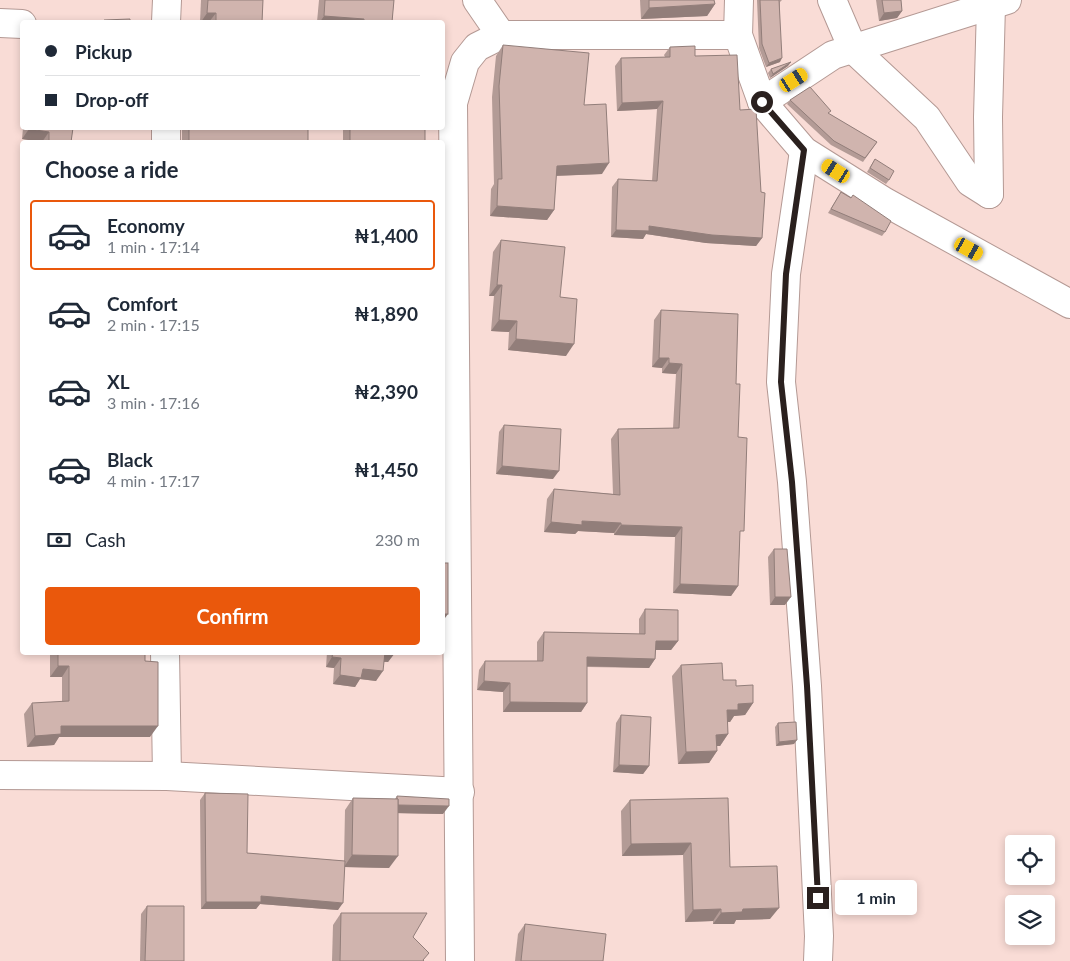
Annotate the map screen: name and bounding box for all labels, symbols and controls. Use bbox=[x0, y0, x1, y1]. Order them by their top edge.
text: Pickup bbox=[75, 40, 132, 63]
car bbox=[777, 66, 810, 94]
text: Drop-off bbox=[75, 88, 149, 111]
route start bbox=[751, 91, 773, 113]
text: Choose a ride bbox=[45, 156, 179, 183]
car bbox=[819, 157, 852, 185]
icon: car bbox=[47, 213, 92, 258]
text: Economy bbox=[107, 214, 185, 237]
text: ₦1,400 bbox=[354, 224, 418, 247]
car bbox=[952, 235, 985, 263]
text: 1 min · 17:14 bbox=[107, 237, 200, 256]
icon: car bbox=[47, 291, 92, 336]
text: Comfort bbox=[107, 292, 178, 315]
text: ₦1,890 bbox=[354, 302, 418, 325]
text: 2 min · 17:15 bbox=[107, 315, 200, 334]
icon: car bbox=[47, 369, 92, 414]
text: XL bbox=[107, 370, 130, 393]
text: ₦2,390 bbox=[354, 380, 418, 403]
text: 3 min · 17:16 bbox=[107, 393, 200, 412]
icon: car bbox=[47, 447, 92, 492]
text: Black bbox=[107, 448, 153, 471]
text: ₦1,450 bbox=[354, 458, 418, 481]
text: 4 min · 17:17 bbox=[107, 471, 200, 490]
icon: cash bbox=[45, 526, 73, 554]
text: Cash bbox=[85, 528, 126, 551]
text: 230 m bbox=[375, 530, 420, 549]
button: Confirm bbox=[45, 587, 420, 645]
map controls bbox=[1005, 835, 1055, 945]
button: locate bbox=[1005, 835, 1055, 885]
callout: 1 min bbox=[836, 880, 918, 916]
route end bbox=[807, 887, 829, 909]
text: 1 min bbox=[856, 888, 896, 907]
button: layers bbox=[1005, 895, 1055, 945]

